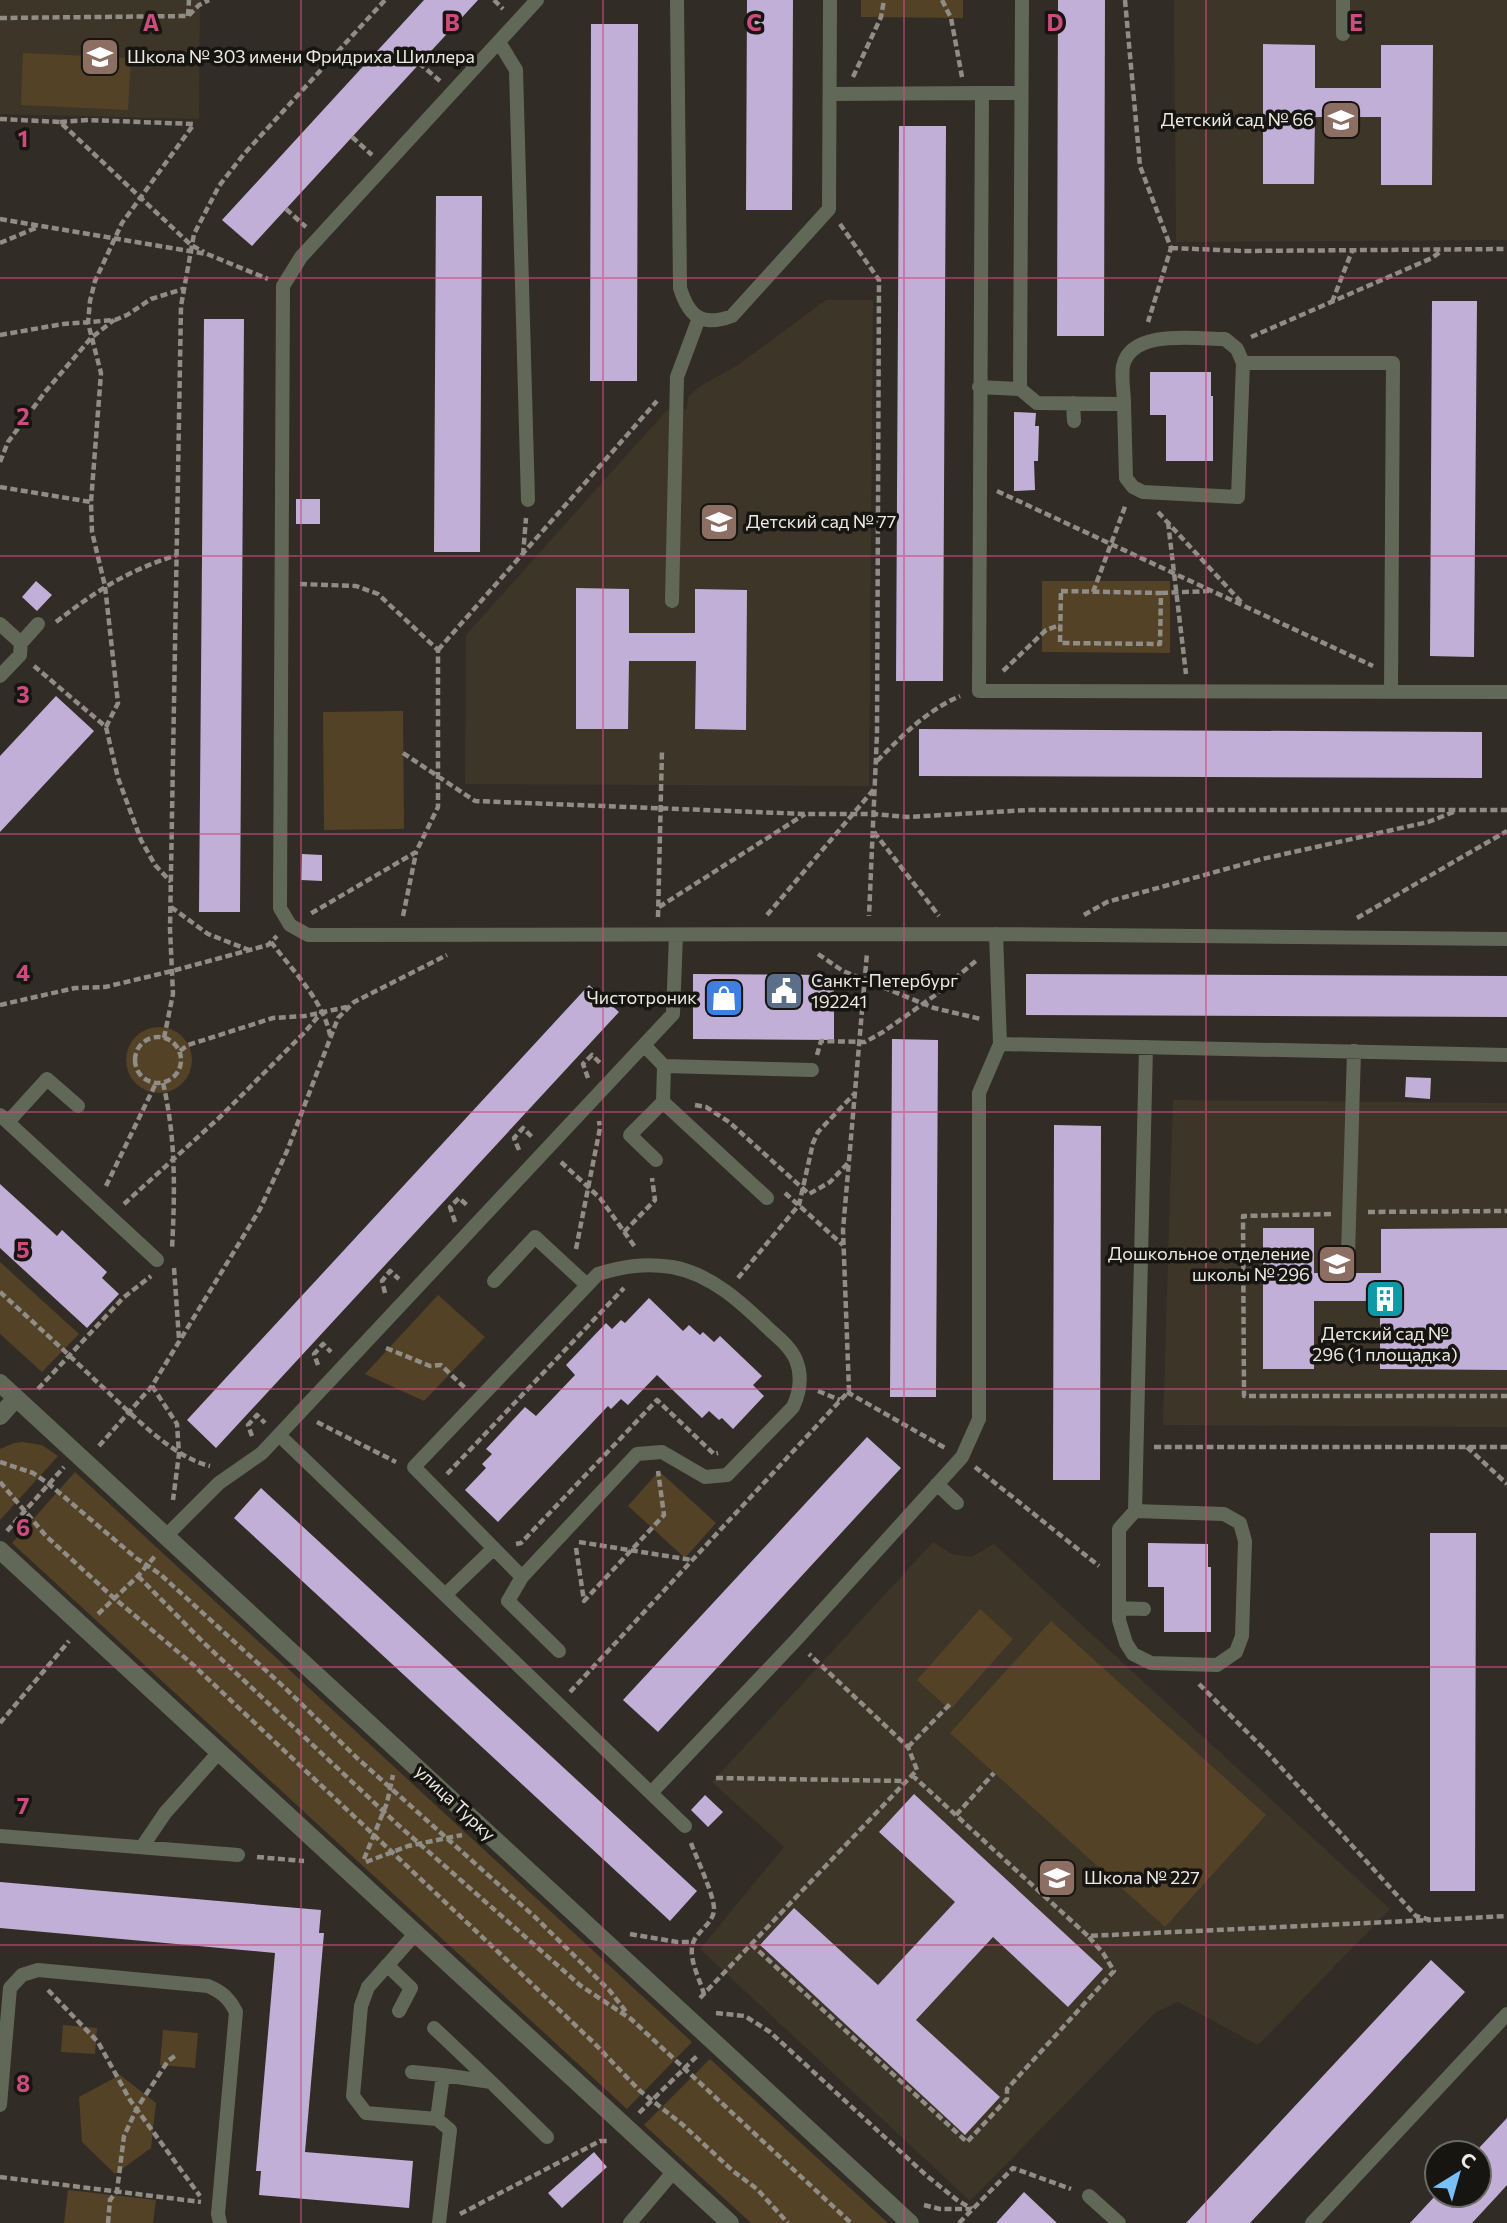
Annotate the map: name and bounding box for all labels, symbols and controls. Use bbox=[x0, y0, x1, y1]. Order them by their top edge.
text: A bbox=[143, 8, 160, 36]
text: B bbox=[444, 8, 460, 36]
text: C bbox=[746, 8, 762, 36]
text: D bbox=[1047, 8, 1064, 36]
text: E bbox=[1349, 8, 1363, 36]
school or university icon: Школа № 303 имени Фридриха Шиллера bbox=[79, 36, 121, 78]
place label: Школа № 303 имени Фридриха Шиллера bbox=[127, 45, 475, 67]
school or university icon: Детский сад № 66 bbox=[1320, 99, 1362, 141]
place label: Детский сад № 66 bbox=[1161, 108, 1314, 130]
text: 1 bbox=[18, 124, 28, 152]
text: 2 bbox=[16, 402, 30, 430]
school or university icon: Детский сад № 77 bbox=[698, 501, 740, 543]
place label: Детский сад № 77 bbox=[746, 510, 896, 532]
text: 3 bbox=[16, 680, 30, 708]
text: 4 bbox=[16, 958, 30, 986]
place label: Санкт-Петербург 192241 bbox=[811, 969, 958, 1012]
public building icon: Санкт-Петербург 192241 bbox=[763, 970, 805, 1012]
shop icon: Чистотроник bbox=[703, 977, 745, 1019]
place label: Чистотроник bbox=[587, 986, 697, 1008]
text: 5 bbox=[16, 1235, 30, 1263]
place label: Дошкольное отделение школы № 296 bbox=[1108, 1242, 1310, 1285]
school or university icon: Дошкольное отделение школы № 296 bbox=[1316, 1243, 1358, 1285]
building icon: Детский сад № 296 (1 площадка) bbox=[1364, 1278, 1406, 1320]
place label: Детский сад № 296 (1 площадка) bbox=[1312, 1322, 1458, 1365]
text: 6 bbox=[16, 1513, 30, 1541]
street label: улица Турку bbox=[411, 1759, 500, 1845]
text: 7 bbox=[17, 1791, 29, 1819]
school or university icon: Школа № 227 bbox=[1036, 1857, 1078, 1899]
place label: Школа № 227 bbox=[1084, 1866, 1200, 1888]
text: 8 bbox=[16, 2069, 30, 2097]
north arrow bbox=[1423, 2139, 1493, 2209]
text: С bbox=[1456, 2147, 1481, 2173]

